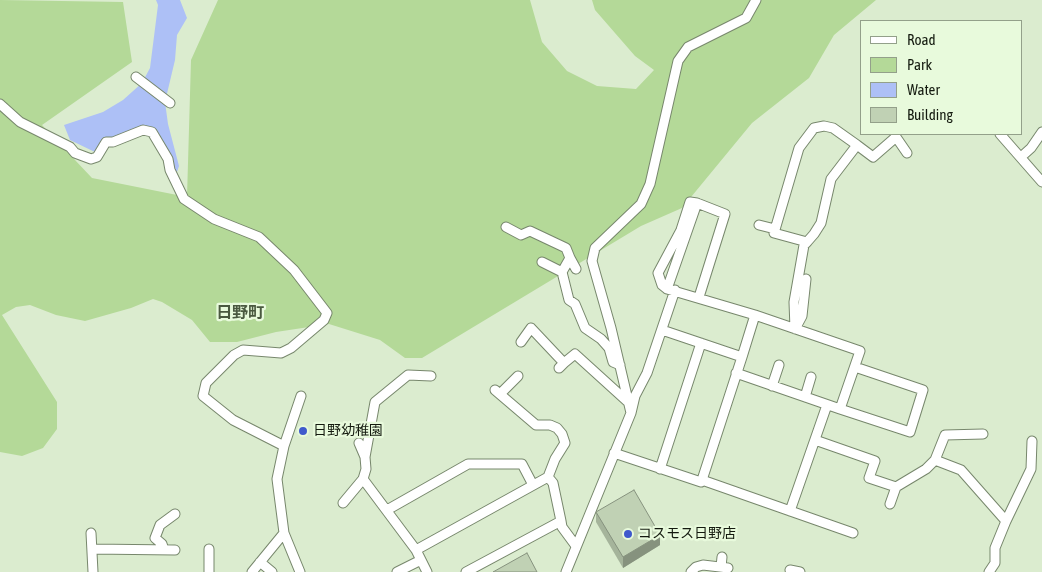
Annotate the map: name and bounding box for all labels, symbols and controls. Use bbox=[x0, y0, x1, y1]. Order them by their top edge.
legend bbox=[860, 20, 1022, 135]
text: Road bbox=[907, 31, 936, 48]
text: Park bbox=[907, 56, 932, 73]
text: Water bbox=[907, 81, 940, 98]
text: Building bbox=[907, 106, 953, 123]
district label: 日野町 bbox=[216, 303, 264, 323]
place label: 日野幼稚園 bbox=[313, 423, 383, 439]
marker: 日野幼稚園 bbox=[297, 425, 309, 437]
place label: コスモス日野店 bbox=[638, 526, 736, 542]
marker: コスモス日野店 bbox=[622, 528, 634, 540]

